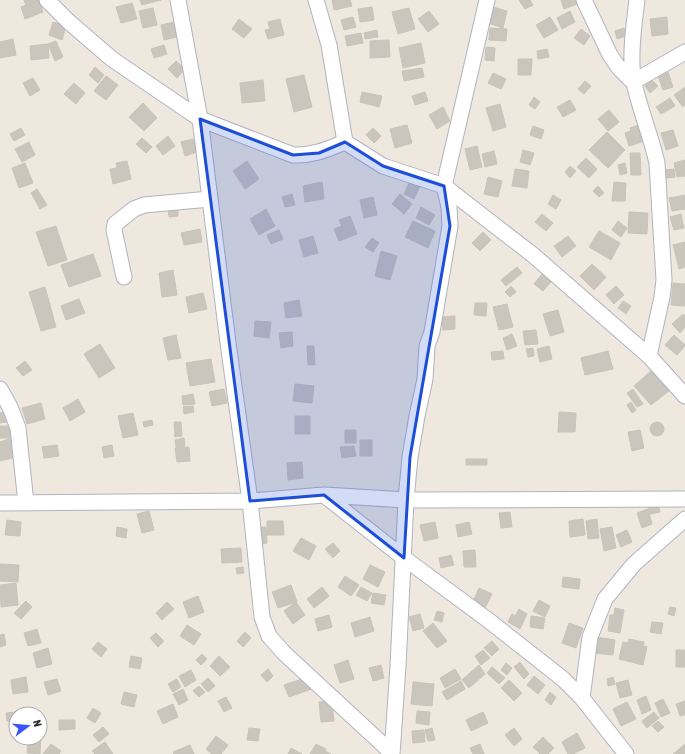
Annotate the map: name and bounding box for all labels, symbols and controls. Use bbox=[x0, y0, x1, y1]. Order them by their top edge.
north arrow bbox=[8, 706, 48, 746]
text: N bbox=[31, 718, 44, 728]

